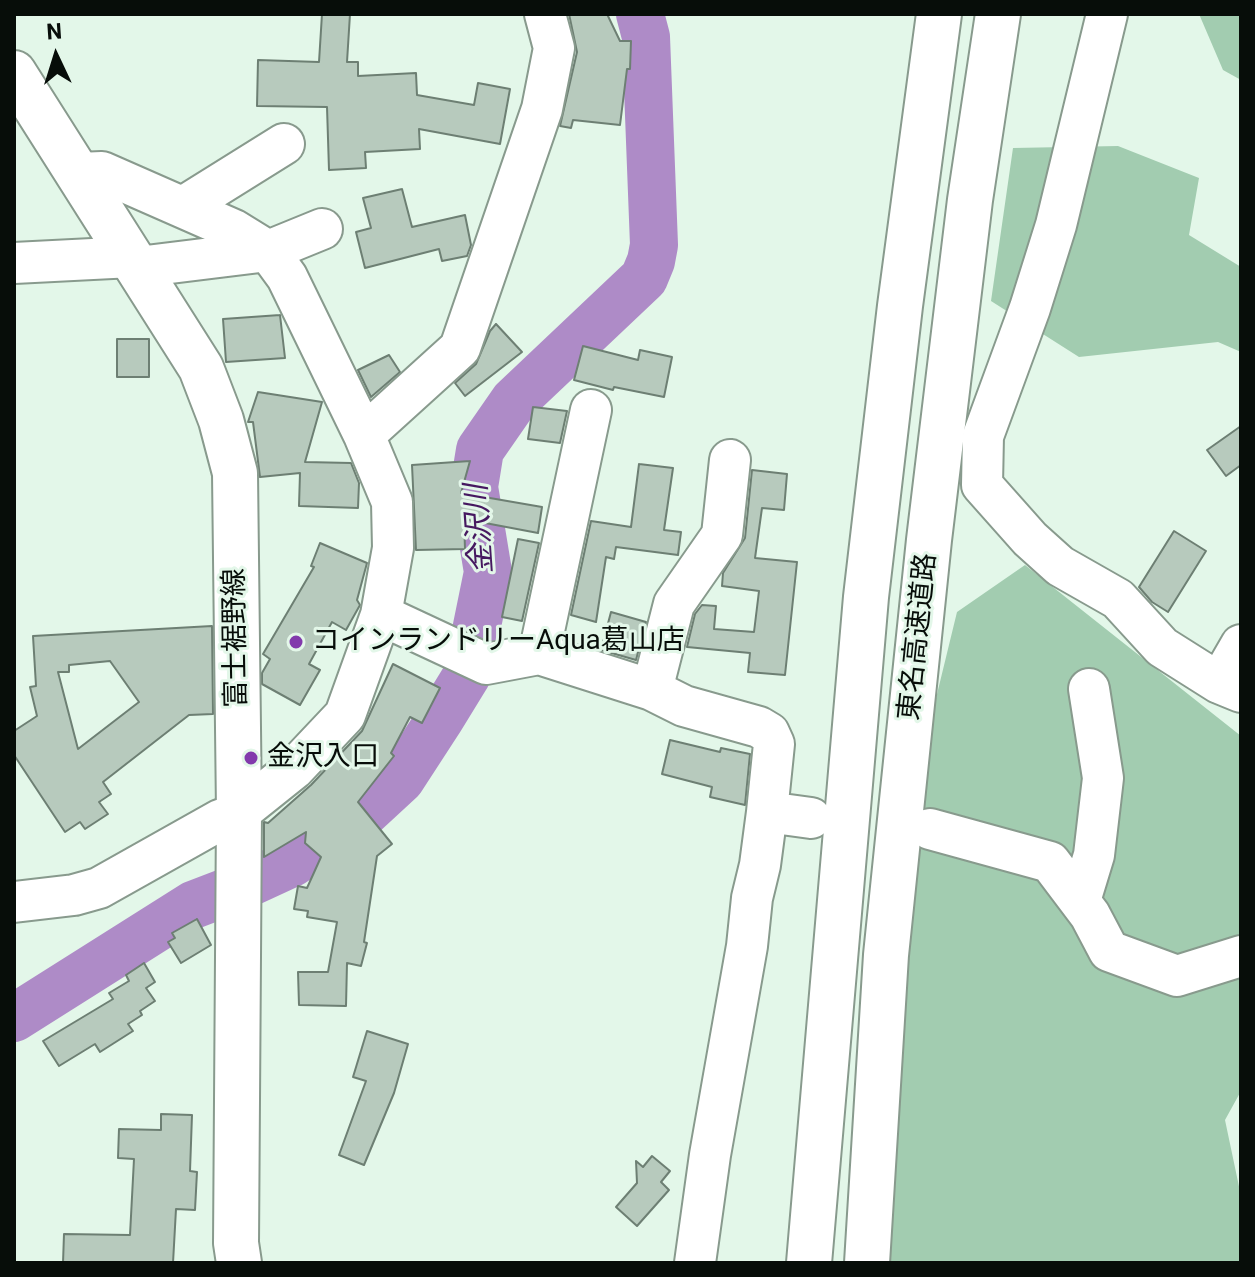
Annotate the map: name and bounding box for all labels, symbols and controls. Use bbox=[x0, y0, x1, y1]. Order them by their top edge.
north arrow bbox=[16, 16, 96, 96]
text: N bbox=[46, 19, 63, 45]
water label: 金沢川 bbox=[460, 483, 502, 575]
street label: 東名高速道路 bbox=[894, 552, 944, 722]
street label: 富士裾野線 bbox=[219, 568, 255, 708]
place label: コインランドリーAqua葛山店 bbox=[312, 625, 685, 659]
marker: コインランドリーAqua葛山店 bbox=[287, 633, 305, 651]
place label: 金沢入口 bbox=[267, 741, 379, 775]
marker: 金沢入口 bbox=[242, 749, 260, 767]

